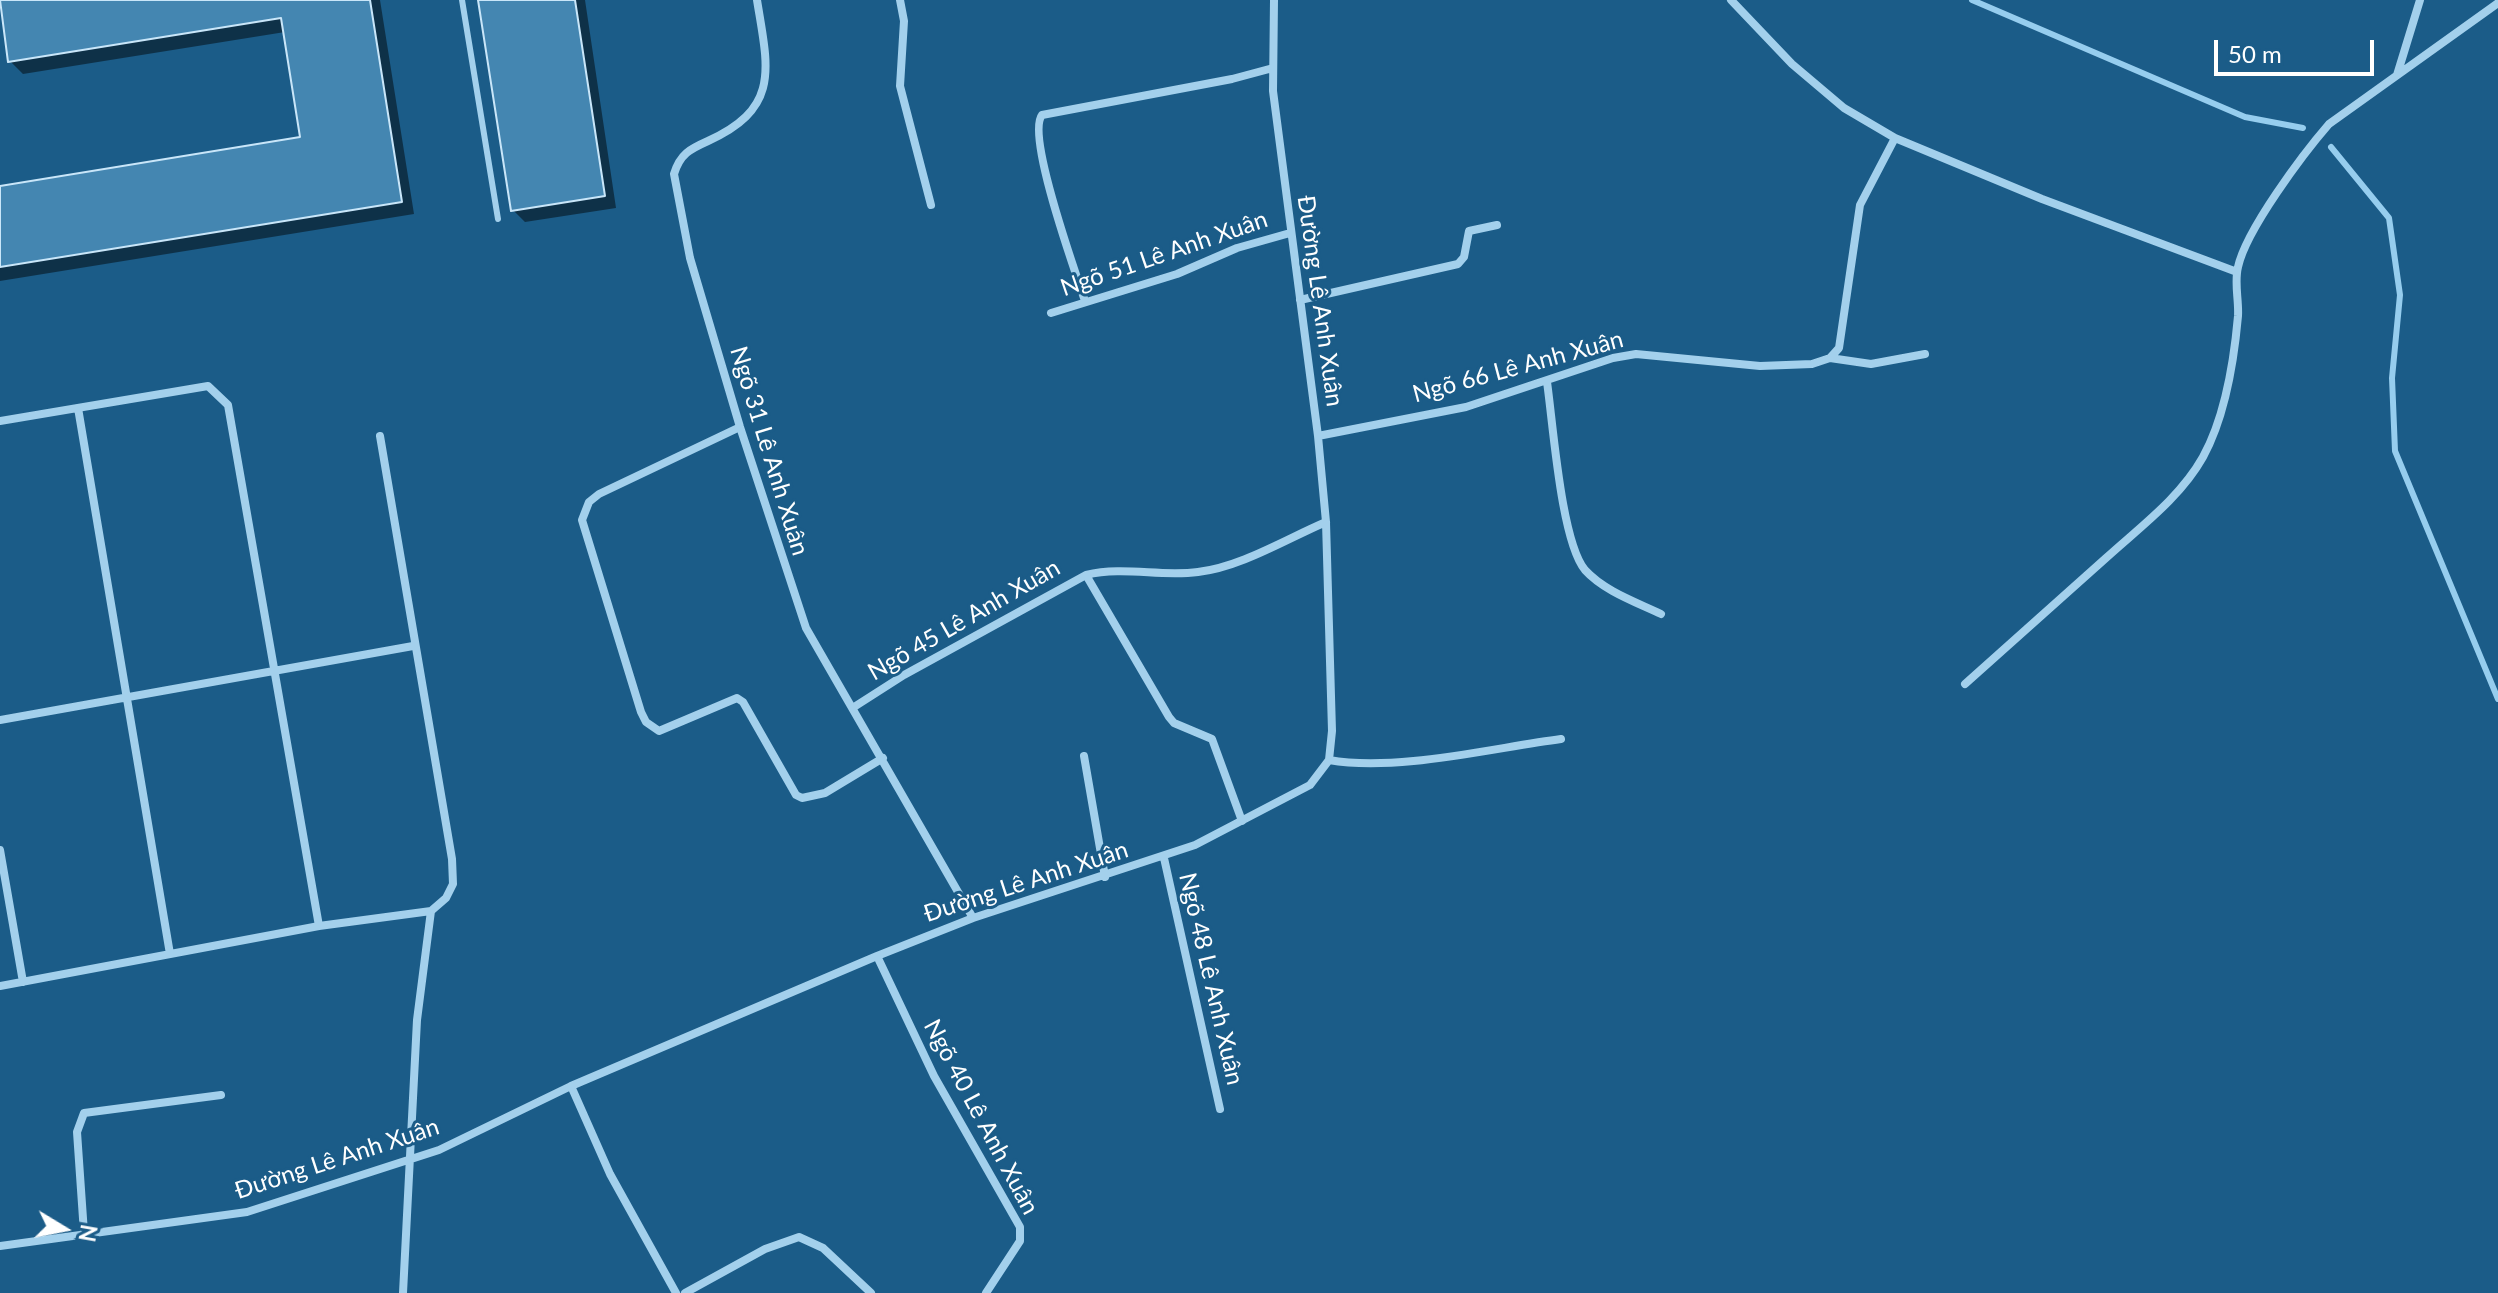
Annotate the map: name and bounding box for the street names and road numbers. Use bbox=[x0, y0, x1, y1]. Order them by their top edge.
street label: Đường Lê Anh Xuân bbox=[1291, 194, 1349, 408]
street label: Ngõ 51 Lê Anh Xuân bbox=[1057, 205, 1271, 303]
street label: Ngõ 66 Lê Anh Xuân bbox=[1410, 325, 1626, 409]
street label: Ngõ 31 Lê Anh Xuân bbox=[724, 343, 814, 559]
street label: Ngõ 45 Lê Anh Xuân bbox=[863, 553, 1065, 687]
street label: Đường Lê Anh Xuân bbox=[920, 835, 1132, 929]
street label: Ngõ 48 Lê Anh Xuân bbox=[1173, 870, 1249, 1088]
street label: Ngõ 40 Lê Anh Xuân bbox=[917, 1014, 1045, 1220]
street label: Đường Lê Anh Xuân bbox=[231, 1112, 443, 1206]

